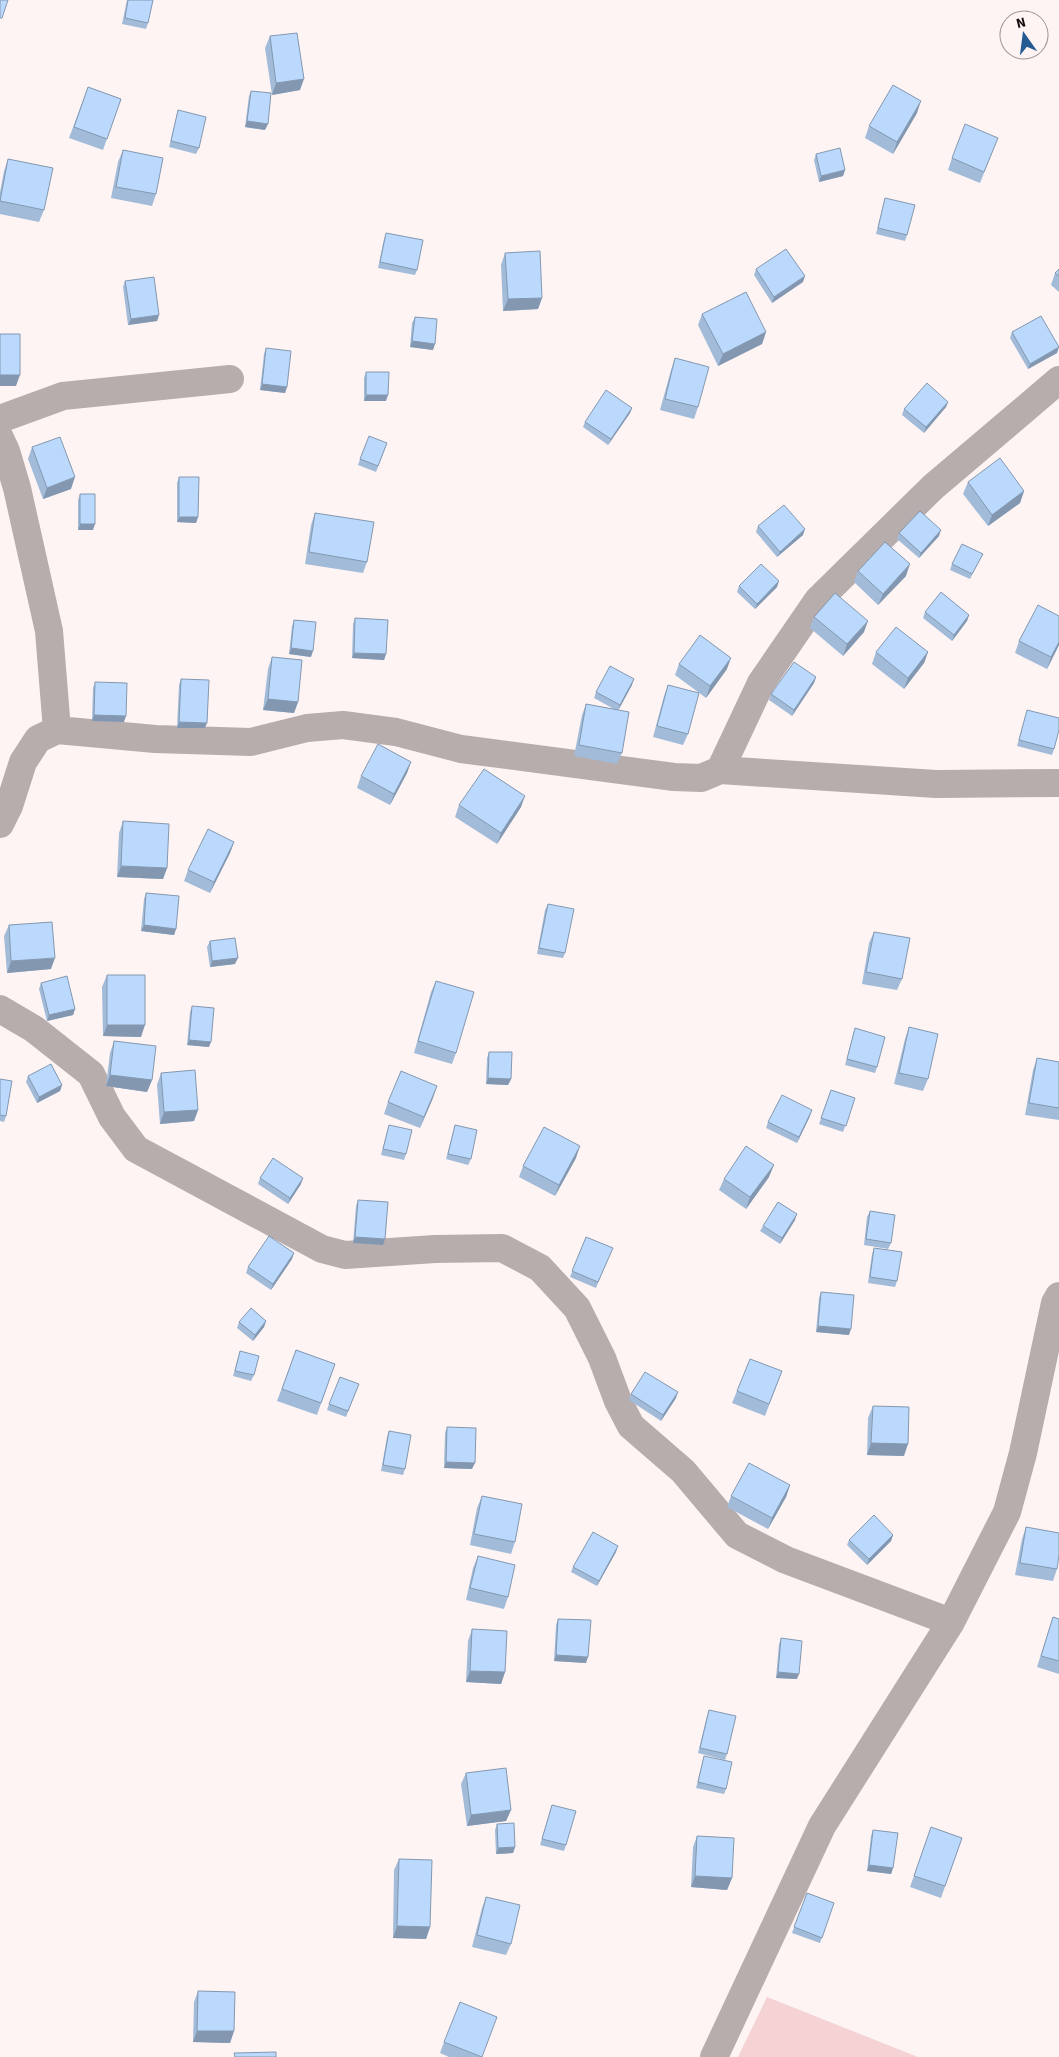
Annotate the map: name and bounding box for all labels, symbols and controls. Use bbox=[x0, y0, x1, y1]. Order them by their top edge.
north arrow bbox=[999, 10, 1049, 60]
text: N bbox=[1014, 13, 1028, 34]

